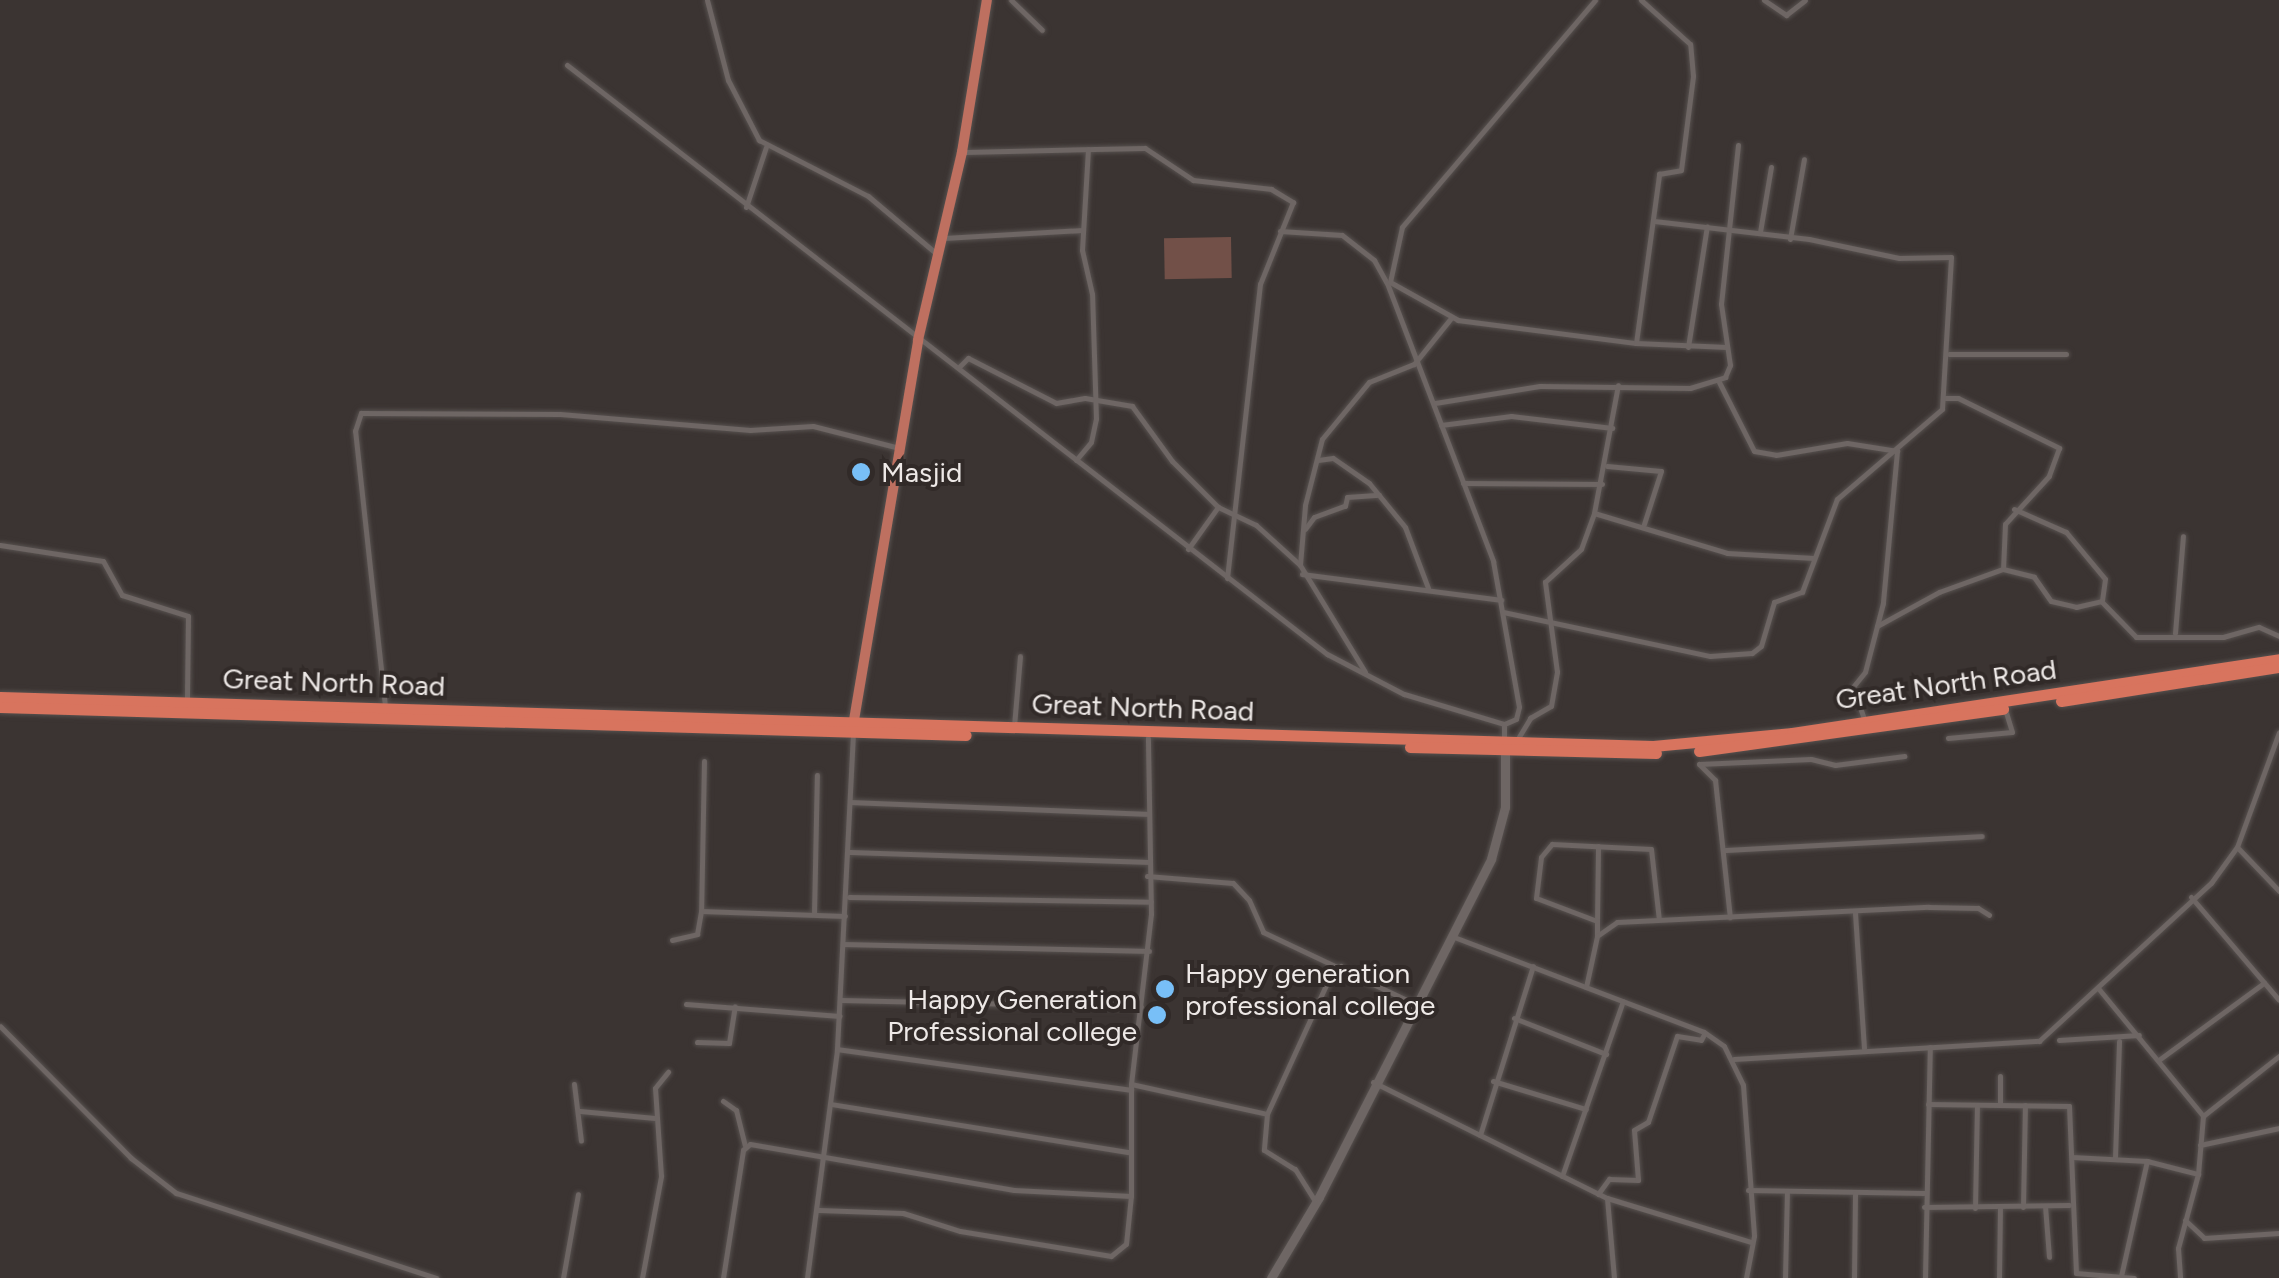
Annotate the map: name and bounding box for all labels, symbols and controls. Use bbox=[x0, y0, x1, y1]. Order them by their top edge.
place label: Masjid bbox=[881, 455, 962, 489]
marker: Masjid bbox=[850, 461, 872, 483]
street label: Great North Road bbox=[1833, 652, 2059, 716]
street label: Great North Road bbox=[222, 661, 446, 703]
street label: Great North Road bbox=[1031, 686, 1255, 728]
place label: Happy generation professional college bbox=[1185, 956, 1435, 1022]
marker: Happy generation professional college bbox=[1154, 978, 1176, 1000]
place label: Happy Generation Professional college bbox=[887, 982, 1137, 1048]
marker: Happy Generation Professional college bbox=[1146, 1004, 1168, 1026]

